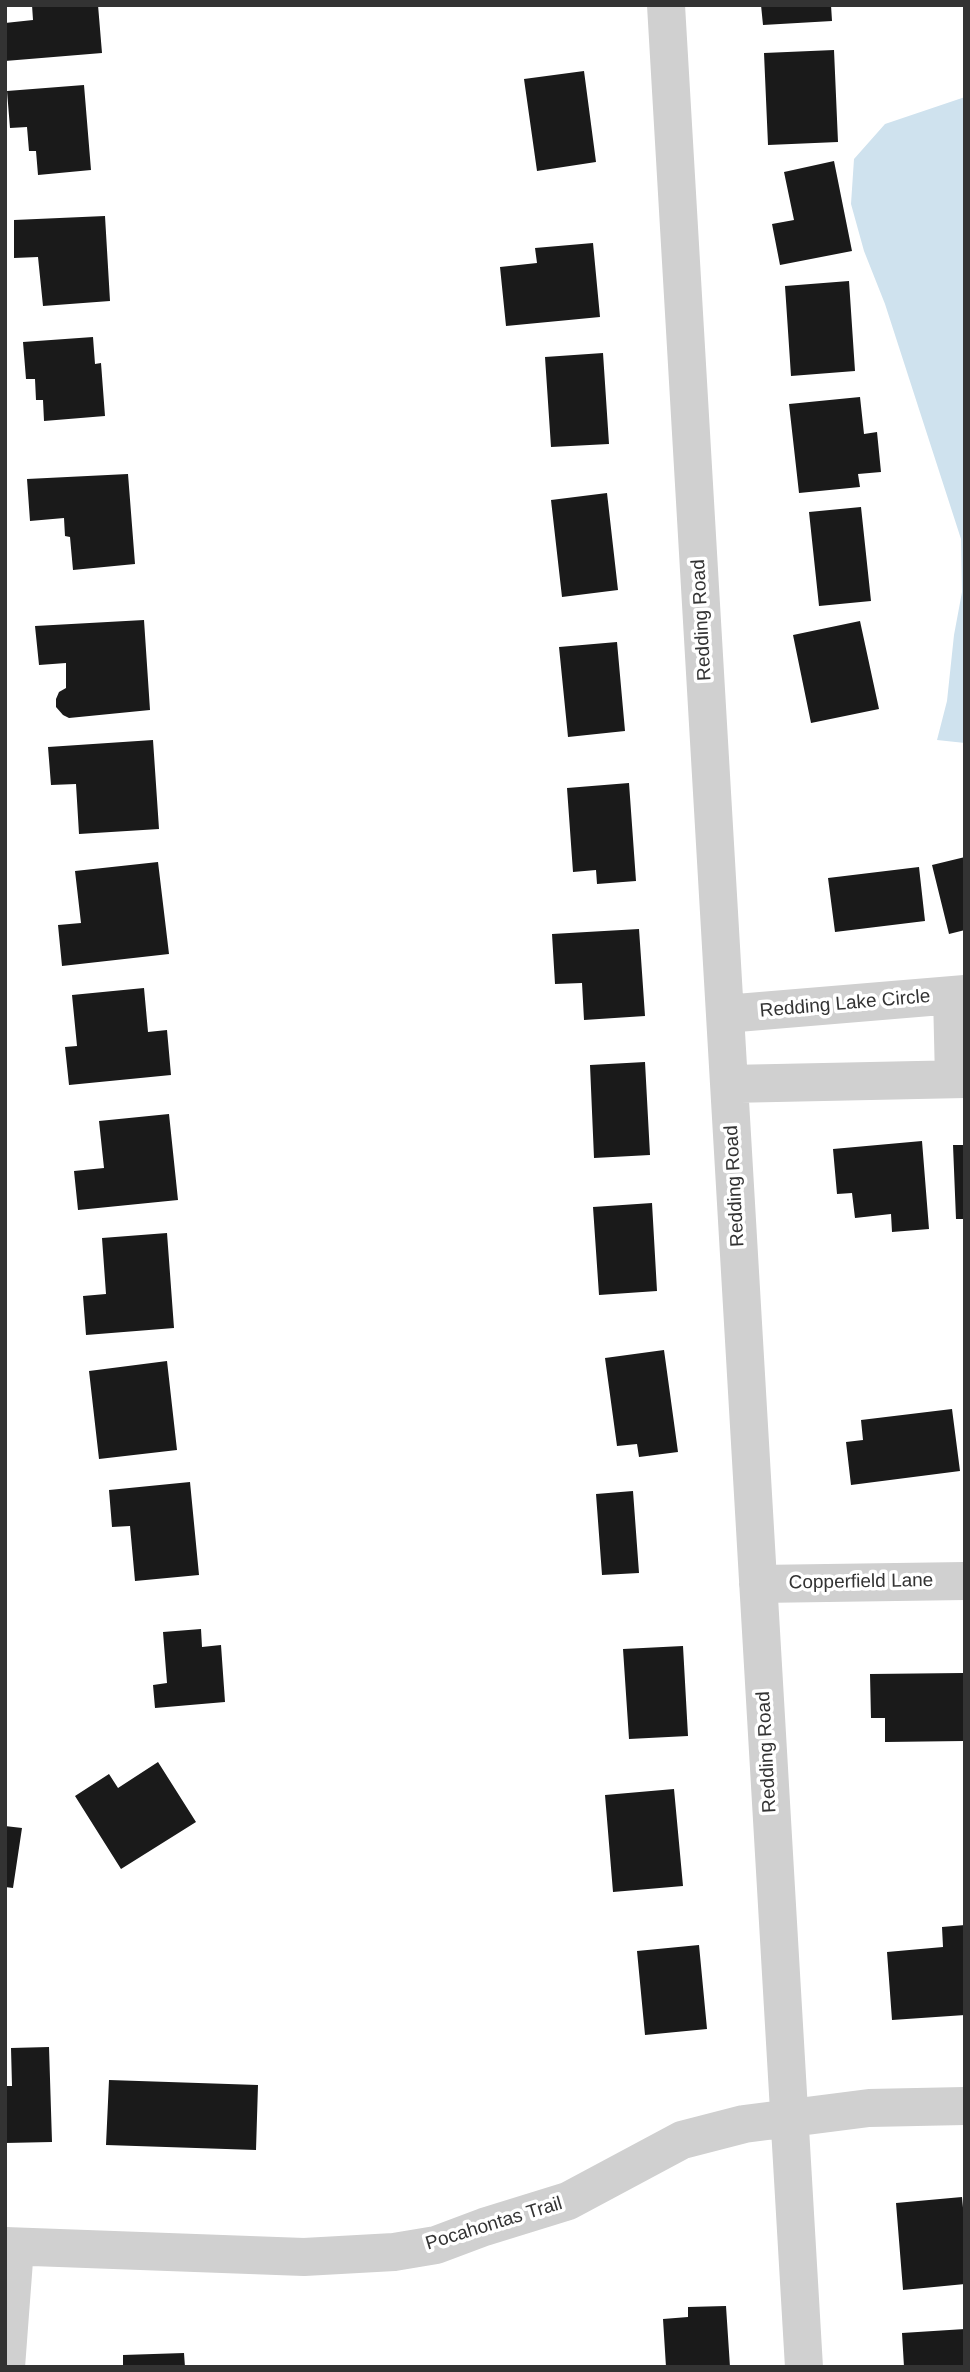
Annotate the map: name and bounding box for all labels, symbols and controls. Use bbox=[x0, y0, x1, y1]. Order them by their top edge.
street label: Redding Road bbox=[687, 559, 717, 681]
street label: Redding Lake Circle bbox=[759, 985, 931, 1023]
street label: Redding Road bbox=[720, 1125, 750, 1247]
street label: Copperfield Lane bbox=[788, 1569, 934, 1595]
street label: Redding Road bbox=[752, 1691, 782, 1813]
street label: Pocahontas Trail bbox=[423, 2192, 565, 2256]

